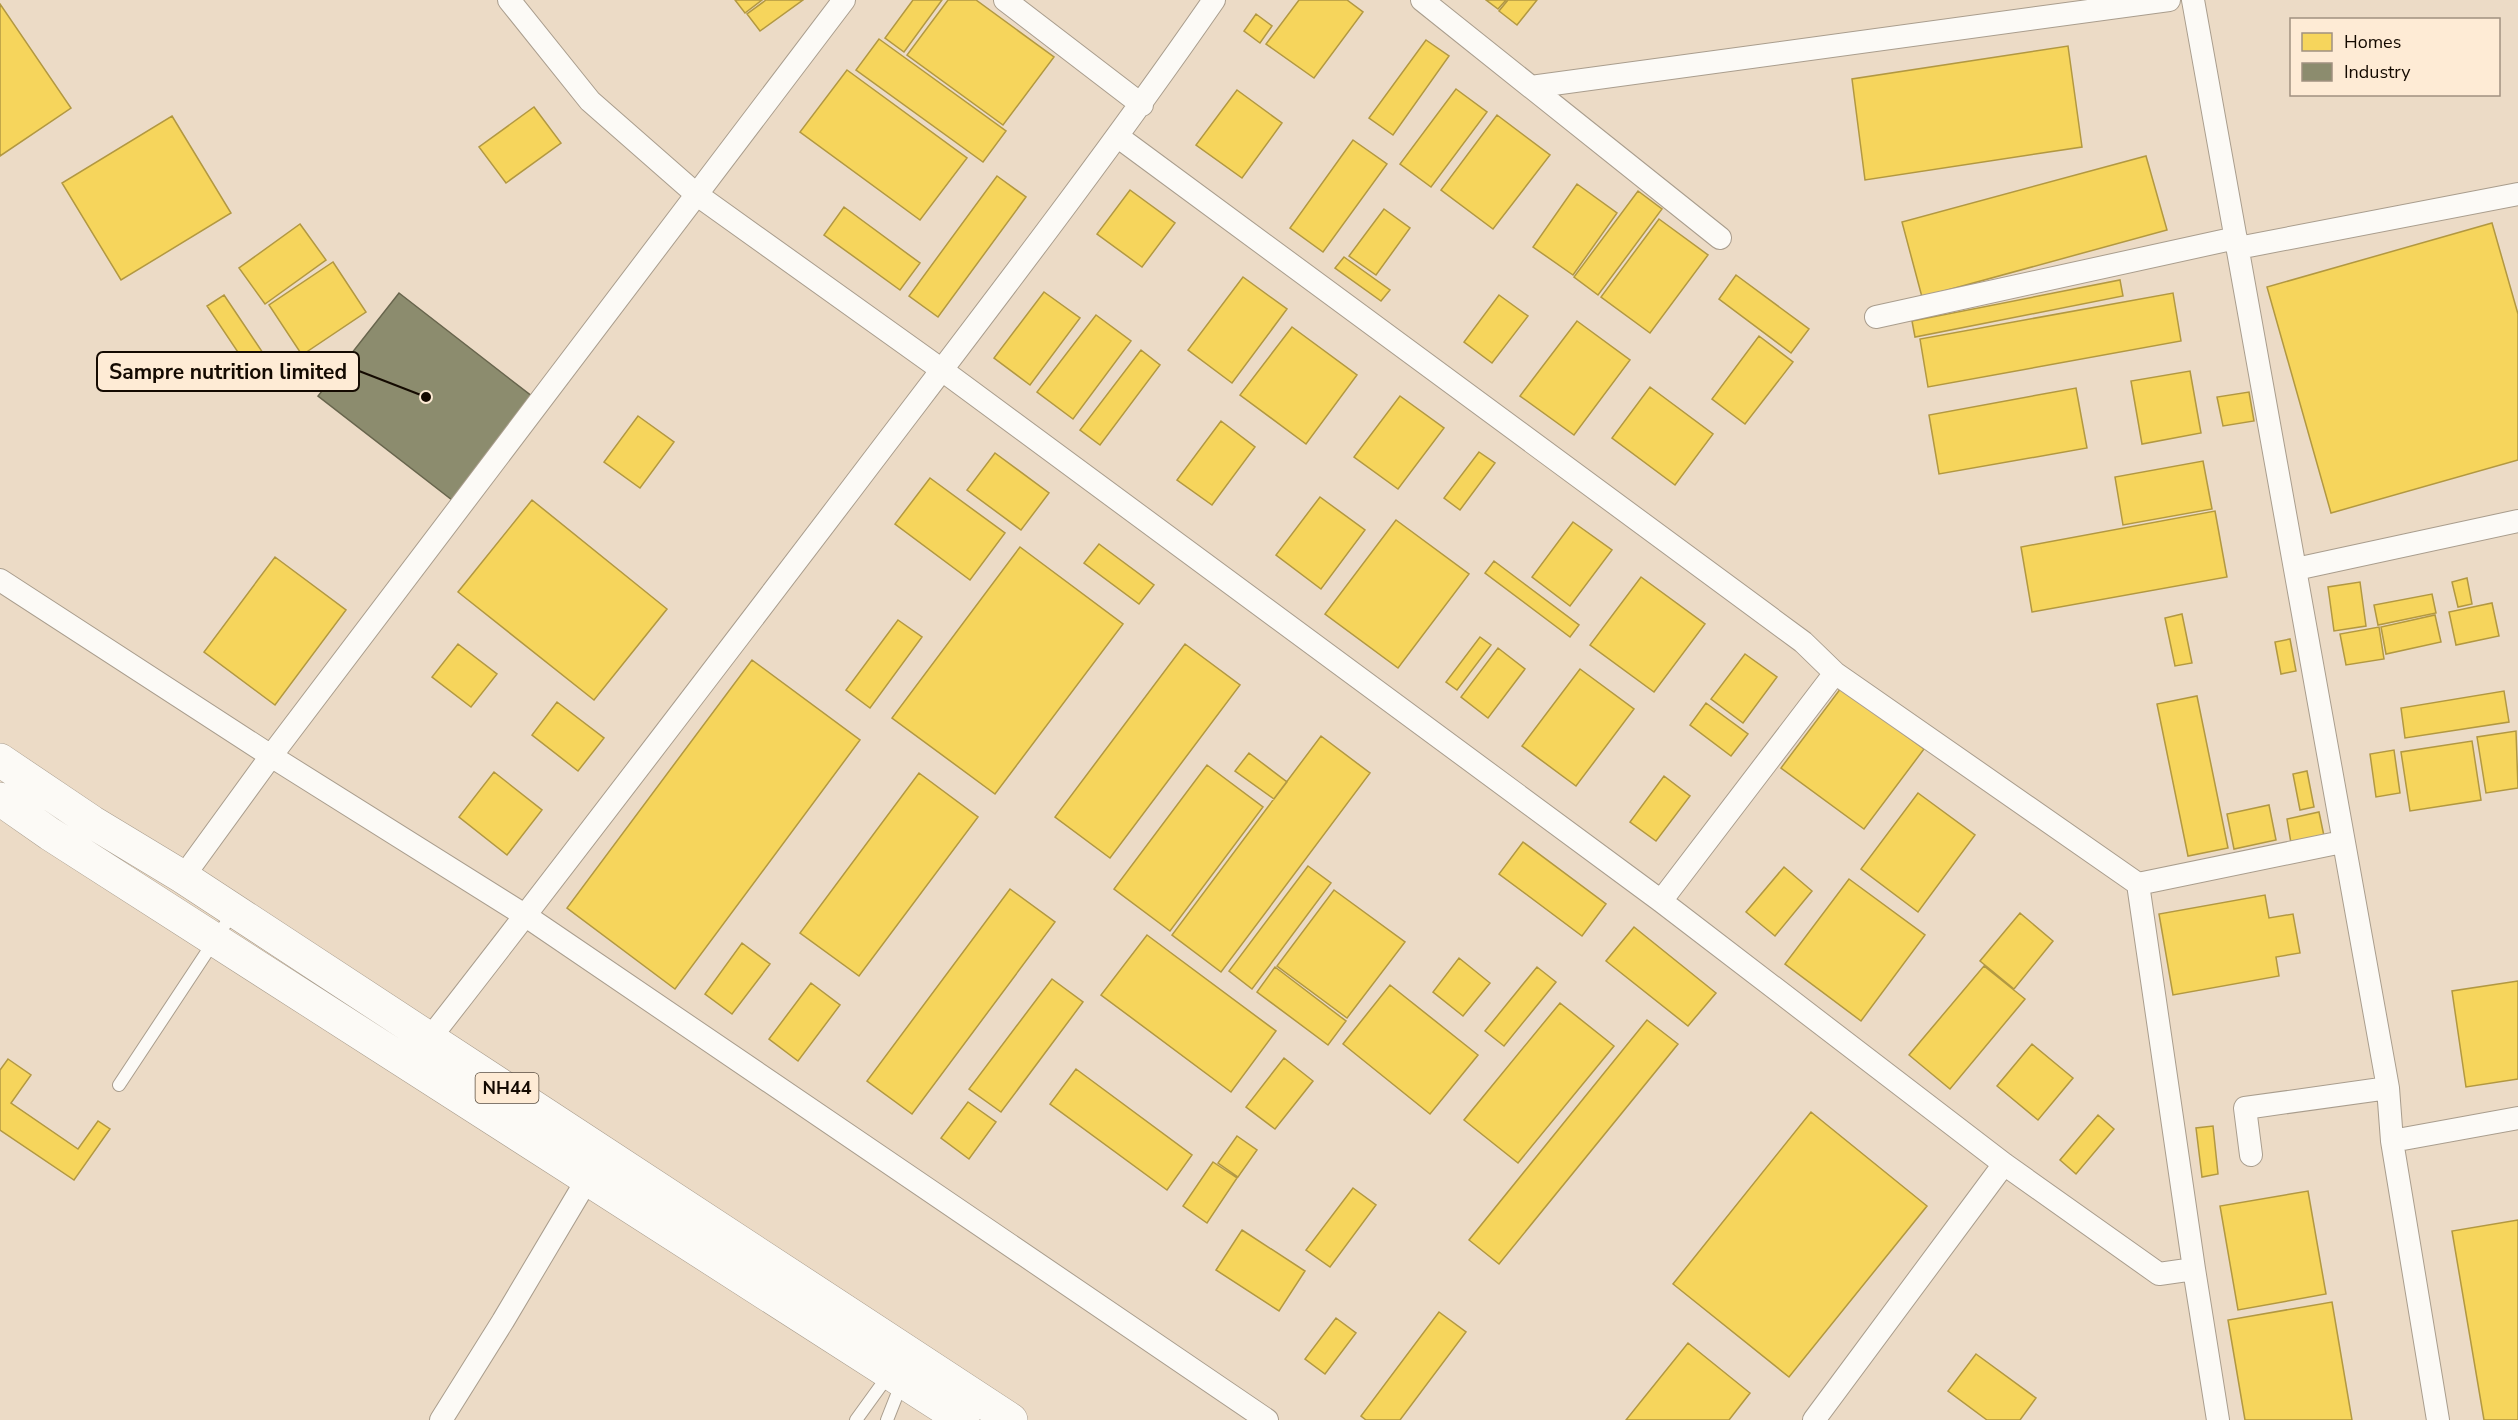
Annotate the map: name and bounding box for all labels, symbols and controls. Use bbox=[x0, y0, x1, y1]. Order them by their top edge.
legend bbox=[2290, 18, 2500, 96]
text: Homes bbox=[2344, 30, 2401, 54]
text: Industry bbox=[2344, 60, 2411, 84]
callout: Sampre nutrition limited bbox=[97, 352, 359, 391]
text: Sampre nutrition limited bbox=[109, 358, 347, 386]
road number: NH44 bbox=[476, 1073, 538, 1103]

